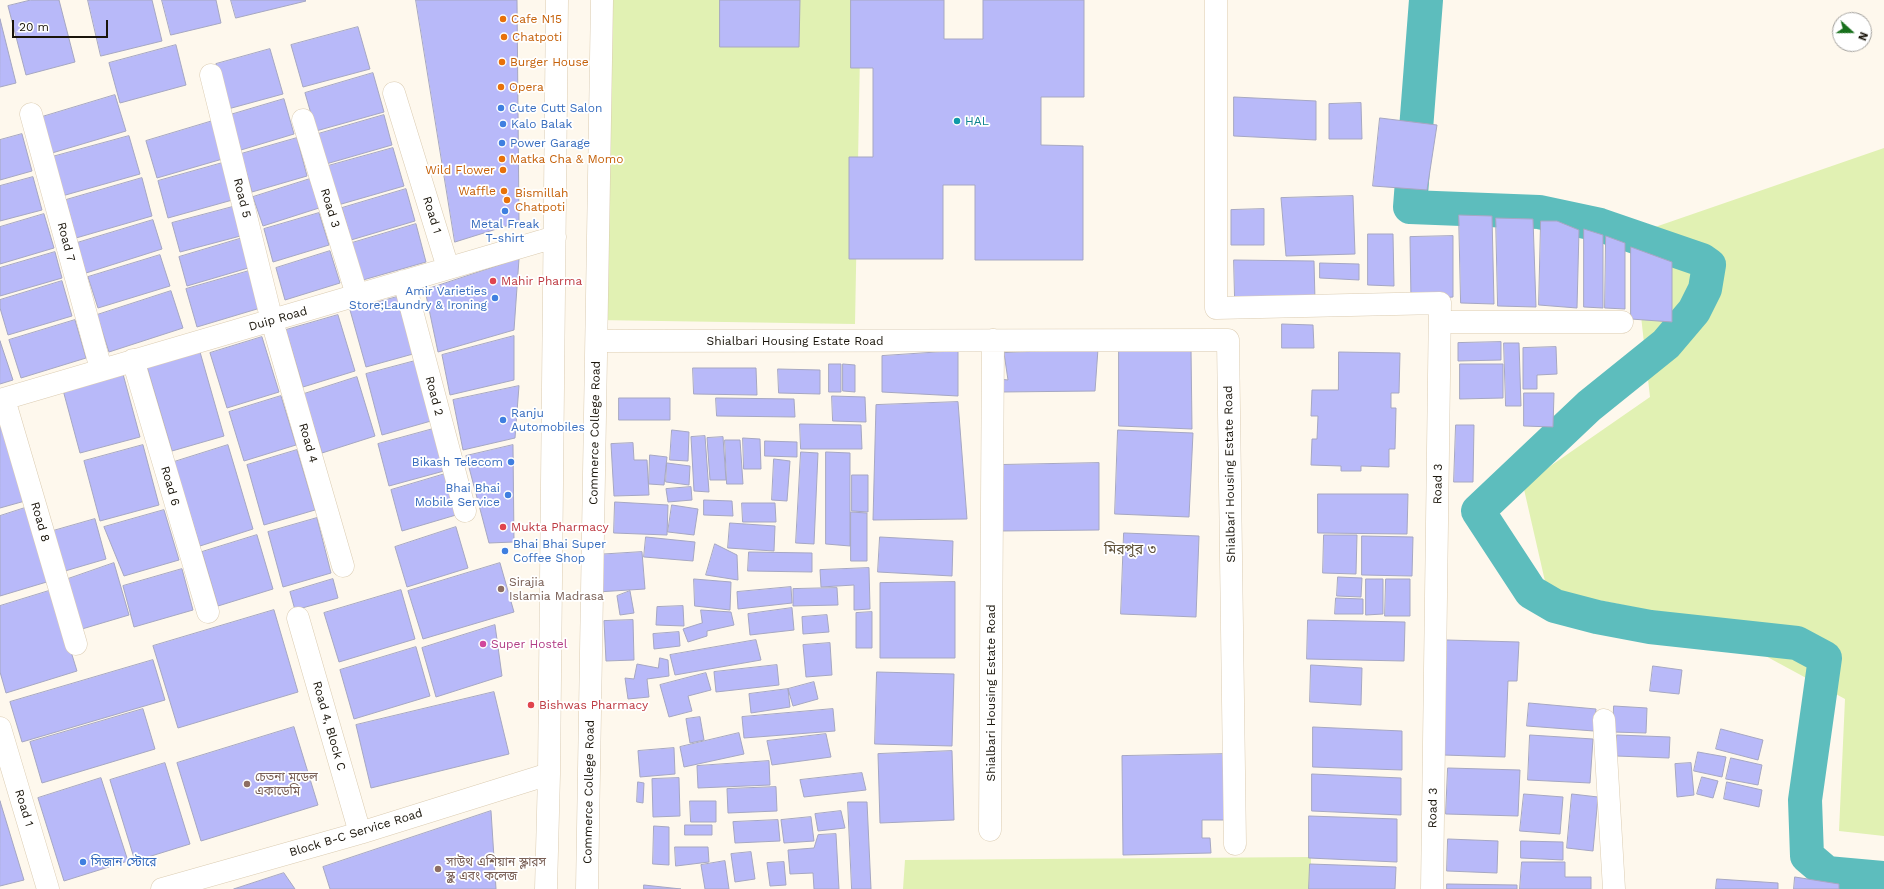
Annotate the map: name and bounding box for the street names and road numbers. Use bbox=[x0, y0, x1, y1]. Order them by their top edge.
street label: Road 5 bbox=[230, 177, 254, 219]
street label: Road 3 bbox=[317, 187, 343, 229]
street label: Road 1 bbox=[420, 195, 444, 235]
street label: Road 7 bbox=[54, 221, 78, 263]
street label: Duip Road bbox=[247, 304, 309, 334]
street label: Shialbari Housing Estate Road bbox=[707, 334, 883, 348]
street label: Commerce College Road bbox=[587, 361, 603, 505]
street label: Road 2 bbox=[422, 375, 446, 417]
street label: Shialbari Housing Estate Road bbox=[1221, 385, 1239, 563]
street label: Road 4 bbox=[295, 421, 321, 465]
street label: Road 6 bbox=[157, 464, 183, 508]
street label: Road 3 bbox=[1430, 464, 1446, 504]
street label: Road 8 bbox=[27, 500, 53, 544]
street label: Shialbari Housing Estate Road bbox=[984, 605, 998, 781]
street label: Road 4, Block C bbox=[309, 680, 349, 772]
street label: Commerce College Road bbox=[581, 720, 597, 864]
street label: Road 1 bbox=[12, 788, 36, 828]
street label: Road 3 bbox=[1425, 788, 1441, 828]
street label: Block B-C Service Road bbox=[288, 806, 424, 860]

